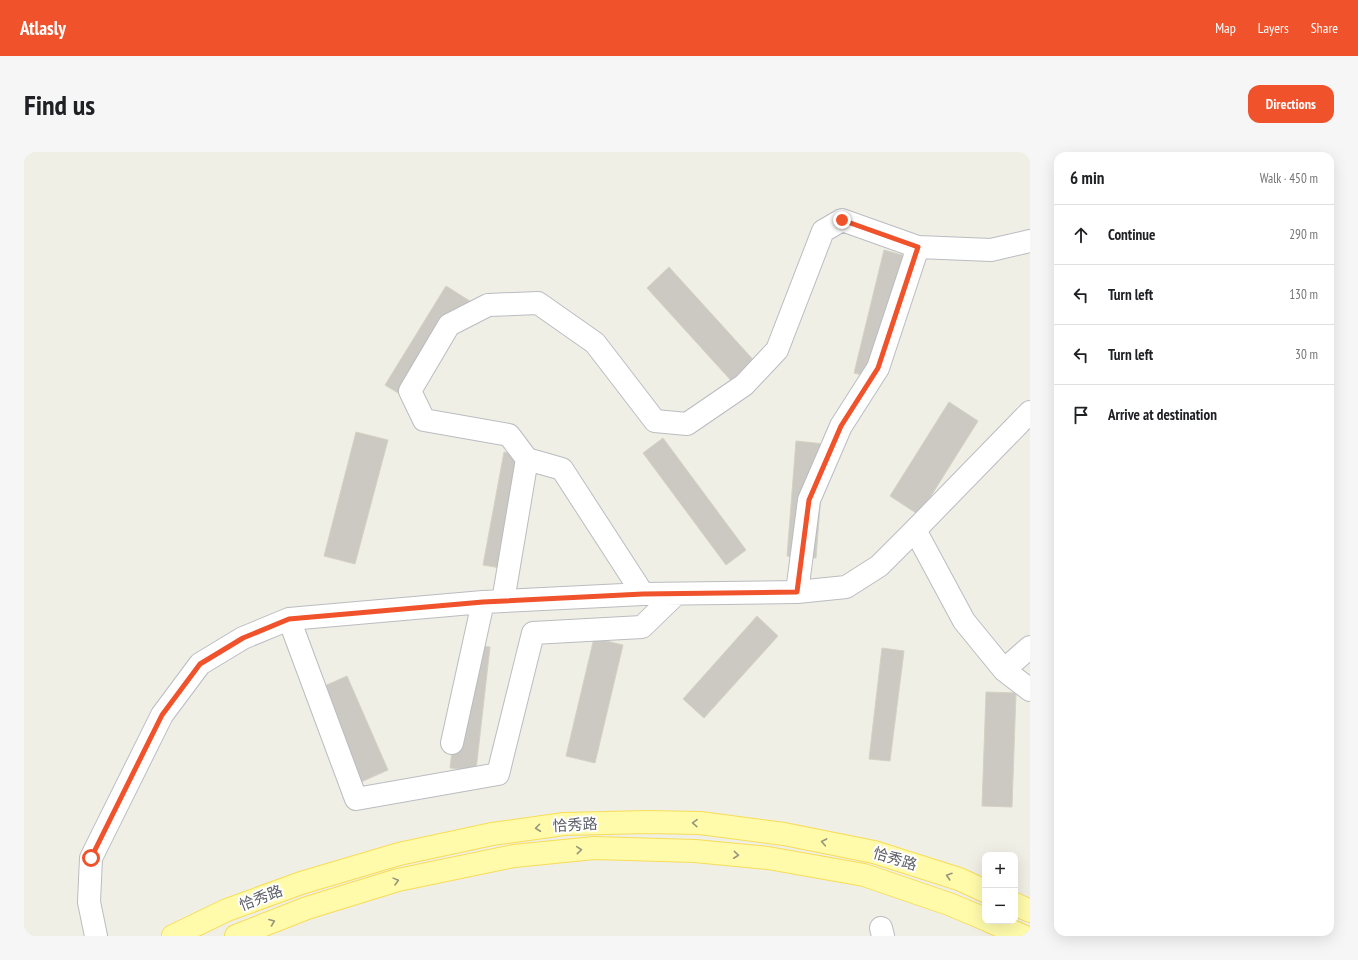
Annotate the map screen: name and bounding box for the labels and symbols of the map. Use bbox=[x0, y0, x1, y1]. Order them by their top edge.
route end bbox=[833, 211, 851, 229]
street label: 恰秀路 bbox=[552, 814, 598, 835]
one-way arrow bbox=[692, 819, 698, 827]
one-way arrow bbox=[534, 823, 541, 832]
one-way arrow bbox=[821, 838, 827, 846]
street label: 恰秀路 bbox=[871, 843, 919, 874]
one-way arrow bbox=[576, 846, 582, 855]
route start bbox=[82, 849, 100, 867]
one-way arrow bbox=[733, 850, 739, 859]
one-way arrow bbox=[946, 872, 953, 881]
one-way arrow bbox=[392, 877, 399, 886]
street label: 恰秀路 bbox=[236, 881, 285, 914]
one-way arrow bbox=[269, 918, 276, 926]

